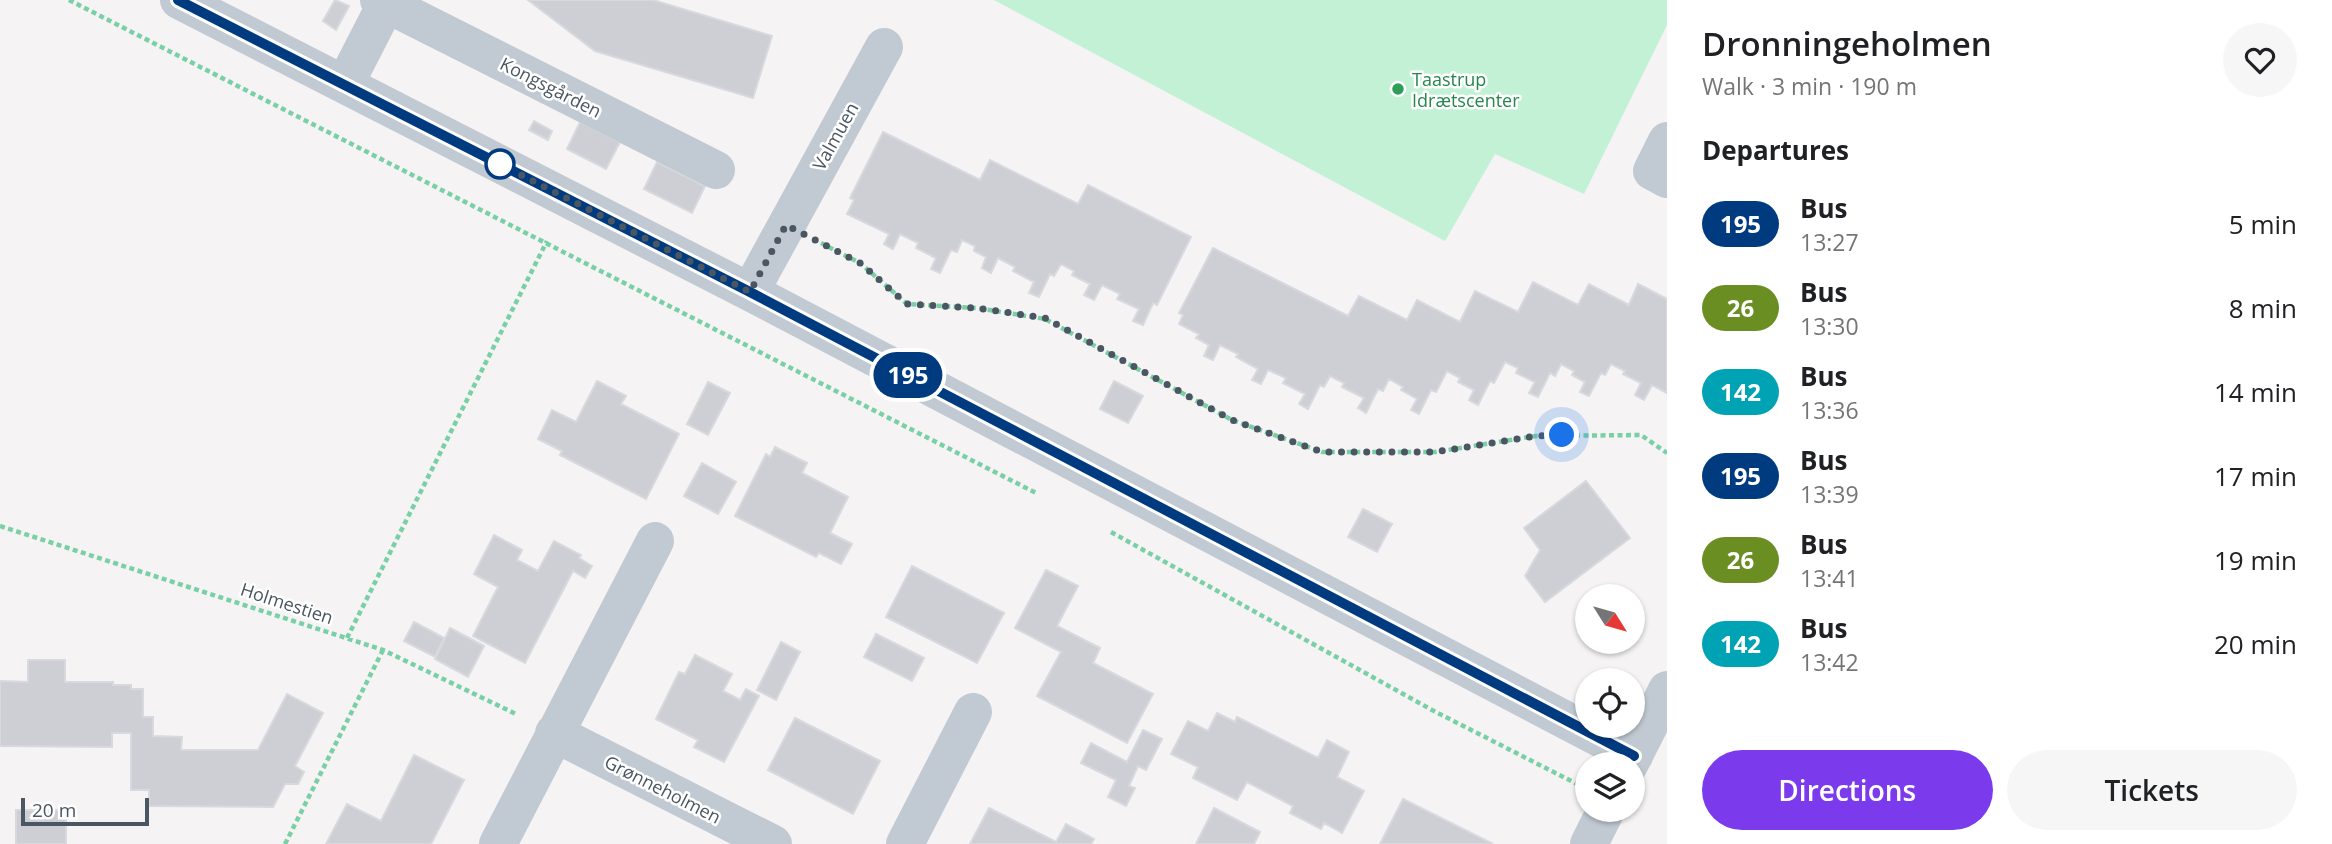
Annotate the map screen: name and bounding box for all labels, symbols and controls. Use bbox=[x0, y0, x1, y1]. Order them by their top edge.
text: Dronningeholmen bbox=[1702, 21, 1992, 66]
button: heart bbox=[2223, 23, 2297, 97]
street label: Kongsgården bbox=[496, 51, 606, 123]
place label: Taastrup Idrætscenter bbox=[1412, 67, 1520, 112]
text: Walk · 3 min · 190 m bbox=[1702, 70, 1917, 102]
marker: Taastrup Idrætscenter bbox=[1390, 81, 1406, 97]
street label: Valmuen bbox=[807, 98, 863, 174]
text: Departures bbox=[1702, 132, 1849, 168]
unlabelled marker bbox=[485, 149, 515, 179]
text: Bus bbox=[1800, 190, 1847, 226]
text: 5 min bbox=[2229, 206, 2297, 242]
text: 195 bbox=[1720, 207, 1761, 240]
text: 13:27 bbox=[1800, 226, 1859, 258]
text: Bus bbox=[1800, 274, 1847, 310]
text: 8 min bbox=[2229, 290, 2297, 326]
text: 26 bbox=[1727, 291, 1754, 324]
text: 13:30 bbox=[1800, 310, 1859, 342]
line badge: 195 bbox=[868, 352, 948, 398]
text: 195 bbox=[887, 358, 929, 391]
text: Bus bbox=[1800, 358, 1847, 394]
text: 14 min bbox=[2214, 374, 2297, 410]
text: 142 bbox=[1720, 375, 1761, 408]
text: 13:36 bbox=[1800, 394, 1859, 426]
your location bbox=[1544, 417, 1579, 452]
text: Bus bbox=[1800, 442, 1847, 478]
text: 17 min bbox=[2214, 458, 2297, 494]
text: 195 bbox=[1720, 459, 1761, 492]
text: 13:39 bbox=[1800, 478, 1859, 510]
text: Bus bbox=[1800, 526, 1847, 562]
text: 19 min bbox=[2214, 542, 2297, 578]
text: 26 bbox=[1727, 543, 1754, 576]
text: 13:41 bbox=[1800, 562, 1859, 594]
street label: Holmestien bbox=[238, 577, 336, 629]
north arrow bbox=[1575, 584, 1645, 654]
map controls bbox=[1575, 584, 1645, 822]
text: Bus bbox=[1800, 610, 1847, 646]
text: 20 min bbox=[2214, 626, 2297, 662]
text: 142 bbox=[1720, 627, 1761, 660]
text: 13:42 bbox=[1800, 646, 1859, 678]
button: locate bbox=[1575, 668, 1645, 738]
street label: Grønneholmen bbox=[601, 749, 725, 829]
button: Directions bbox=[1702, 750, 1993, 830]
button: Tickets bbox=[2007, 750, 2297, 830]
button: layers bbox=[1575, 752, 1645, 822]
scale bar bbox=[21, 795, 149, 827]
text: 20 m bbox=[32, 797, 76, 823]

